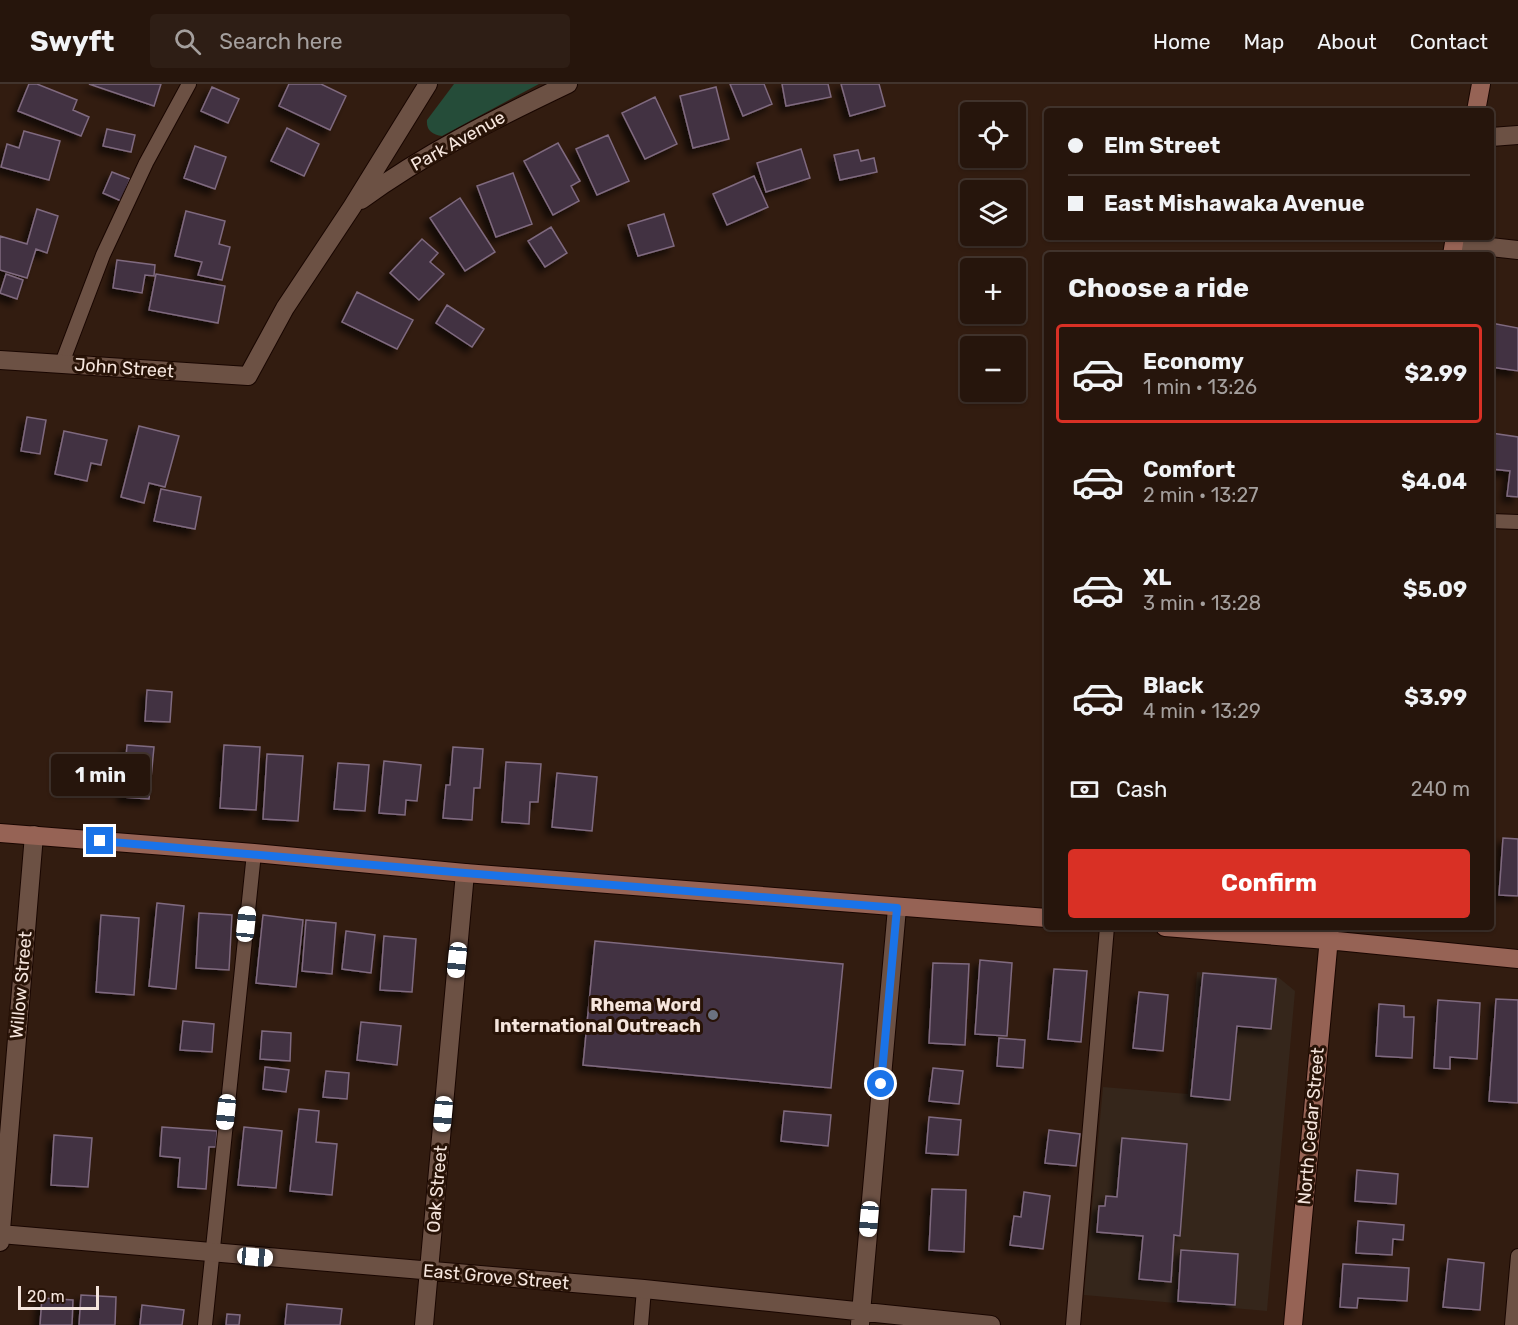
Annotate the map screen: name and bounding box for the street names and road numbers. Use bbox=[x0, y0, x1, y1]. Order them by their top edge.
street label: Park Avenue bbox=[407, 106, 509, 176]
street label: John Street bbox=[73, 354, 175, 382]
street label: Willow Street bbox=[5, 930, 37, 1040]
street label: North Cedar Street bbox=[1293, 1046, 1329, 1206]
street label: Oak Street bbox=[422, 1144, 452, 1234]
street label: East Grove Street bbox=[422, 1260, 570, 1294]

